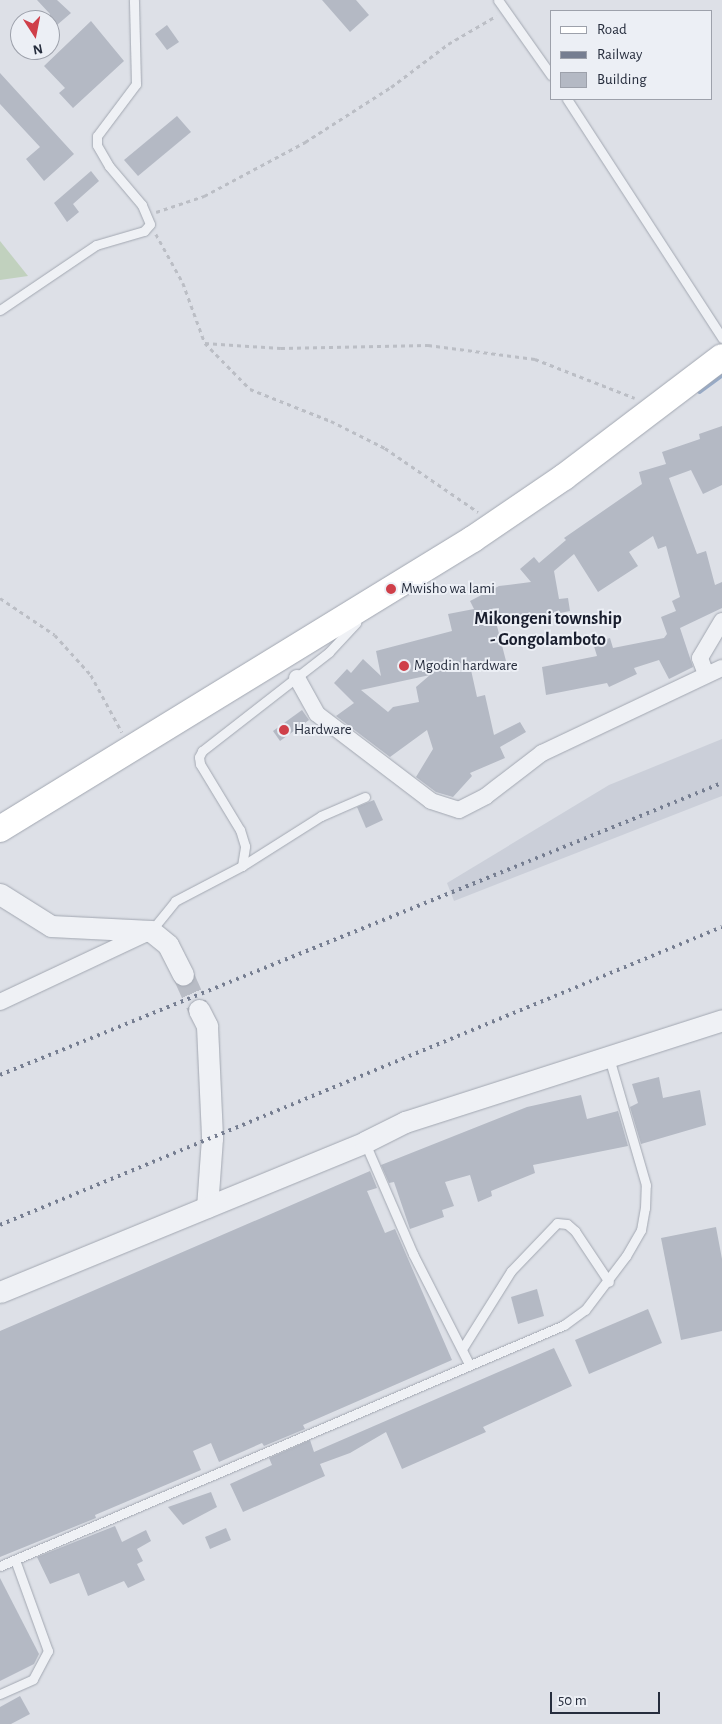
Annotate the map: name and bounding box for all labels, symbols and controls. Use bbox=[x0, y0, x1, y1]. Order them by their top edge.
north arrow bbox=[10, 10, 60, 60]
legend bbox=[550, 10, 712, 100]
text: Road bbox=[597, 22, 627, 37]
text: N bbox=[32, 41, 44, 57]
text: Railway bbox=[597, 47, 642, 62]
text: Building bbox=[597, 72, 647, 87]
place label: Mwisho wa lami bbox=[401, 580, 495, 598]
marker: Mwisho wa lami bbox=[385, 583, 397, 595]
district label: Mikongeni township - Gongolamboto bbox=[474, 609, 622, 652]
place label: Mgodin hardware bbox=[414, 657, 518, 675]
marker: Mgodin hardware bbox=[398, 660, 410, 672]
place label: Hardware bbox=[294, 721, 352, 739]
marker: Hardware bbox=[278, 724, 290, 736]
scale bar bbox=[552, 1682, 662, 1714]
text: 50 m bbox=[558, 1693, 587, 1708]

